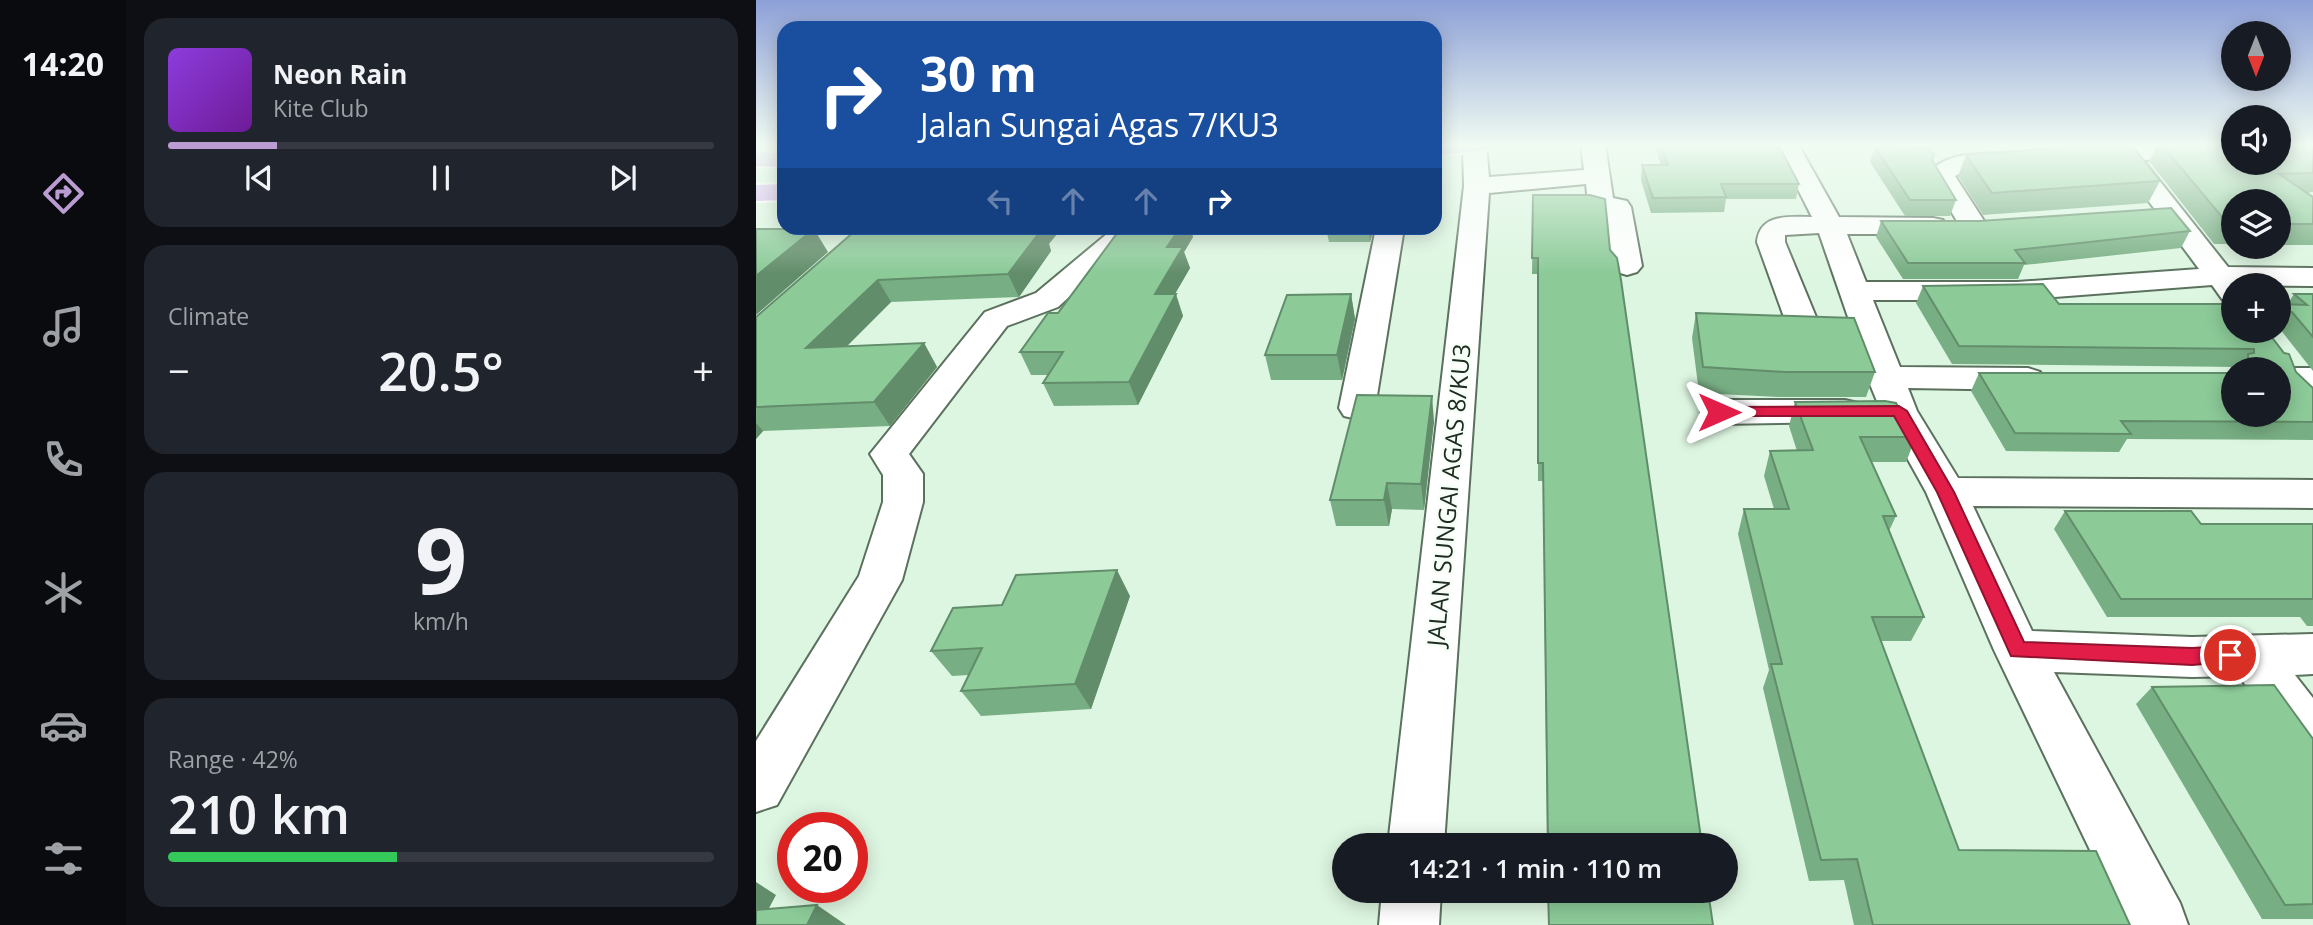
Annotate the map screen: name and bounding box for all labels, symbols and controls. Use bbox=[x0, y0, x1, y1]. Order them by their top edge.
north arrow bbox=[2221, 21, 2291, 91]
map controls bbox=[2221, 21, 2291, 427]
text: 30 m bbox=[920, 40, 1037, 106]
text: 14:20 bbox=[22, 42, 104, 85]
icon: right bbox=[805, 49, 896, 140]
text: Neon Rain bbox=[273, 56, 407, 92]
text: Kite Club bbox=[273, 92, 368, 124]
text: Jalan Sungai Agas 7/KU3 bbox=[920, 103, 1279, 146]
button: sound bbox=[2221, 105, 2291, 175]
icon: previous bbox=[240, 159, 278, 197]
icon: pause bbox=[422, 159, 460, 197]
icon: next bbox=[604, 159, 642, 197]
icon: directions bbox=[39, 169, 88, 218]
icon: left bbox=[981, 182, 1019, 220]
icon: ahead bbox=[1054, 182, 1092, 220]
icon: ahead bbox=[1127, 182, 1165, 220]
icon: right bbox=[1200, 182, 1238, 220]
button: layers bbox=[2221, 189, 2291, 259]
button: + bbox=[2221, 273, 2291, 343]
text: Climate bbox=[168, 300, 249, 332]
icon: music bbox=[39, 302, 88, 351]
text: 20.5° bbox=[378, 335, 504, 406]
street label: JALAN SUNGAI AGAS 8/KU3 bbox=[1418, 342, 1478, 650]
text: − bbox=[168, 344, 190, 396]
text: + bbox=[692, 344, 714, 396]
button: − bbox=[2221, 357, 2291, 427]
position arrow bbox=[1682, 375, 1756, 449]
icon: phone bbox=[39, 435, 88, 484]
text: 9 bbox=[415, 497, 467, 621]
icon: climate bbox=[39, 568, 88, 617]
text: km/h bbox=[413, 605, 469, 637]
pin bbox=[2200, 625, 2260, 685]
icon: arrive bbox=[2211, 636, 2249, 674]
icon: car bbox=[39, 701, 88, 750]
text: Range · 42% bbox=[168, 743, 298, 775]
text: 210 km bbox=[168, 778, 350, 849]
speed limit sign: 20 bbox=[777, 812, 868, 903]
icon: filters bbox=[39, 834, 88, 883]
text: 14:21 · 1 min · 110 m bbox=[1408, 850, 1662, 886]

